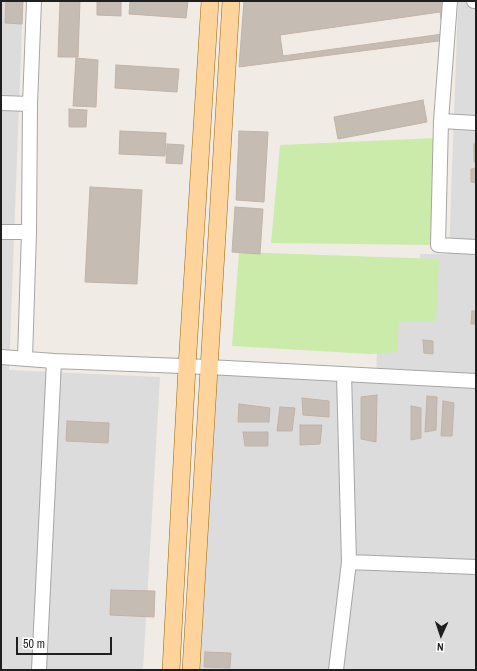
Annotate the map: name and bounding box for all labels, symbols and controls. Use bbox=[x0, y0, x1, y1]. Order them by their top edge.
north arrow bbox=[421, 615, 461, 655]
scale bar bbox=[18, 629, 114, 655]
text: 50 m bbox=[23, 636, 45, 652]
text: N bbox=[437, 640, 444, 654]

